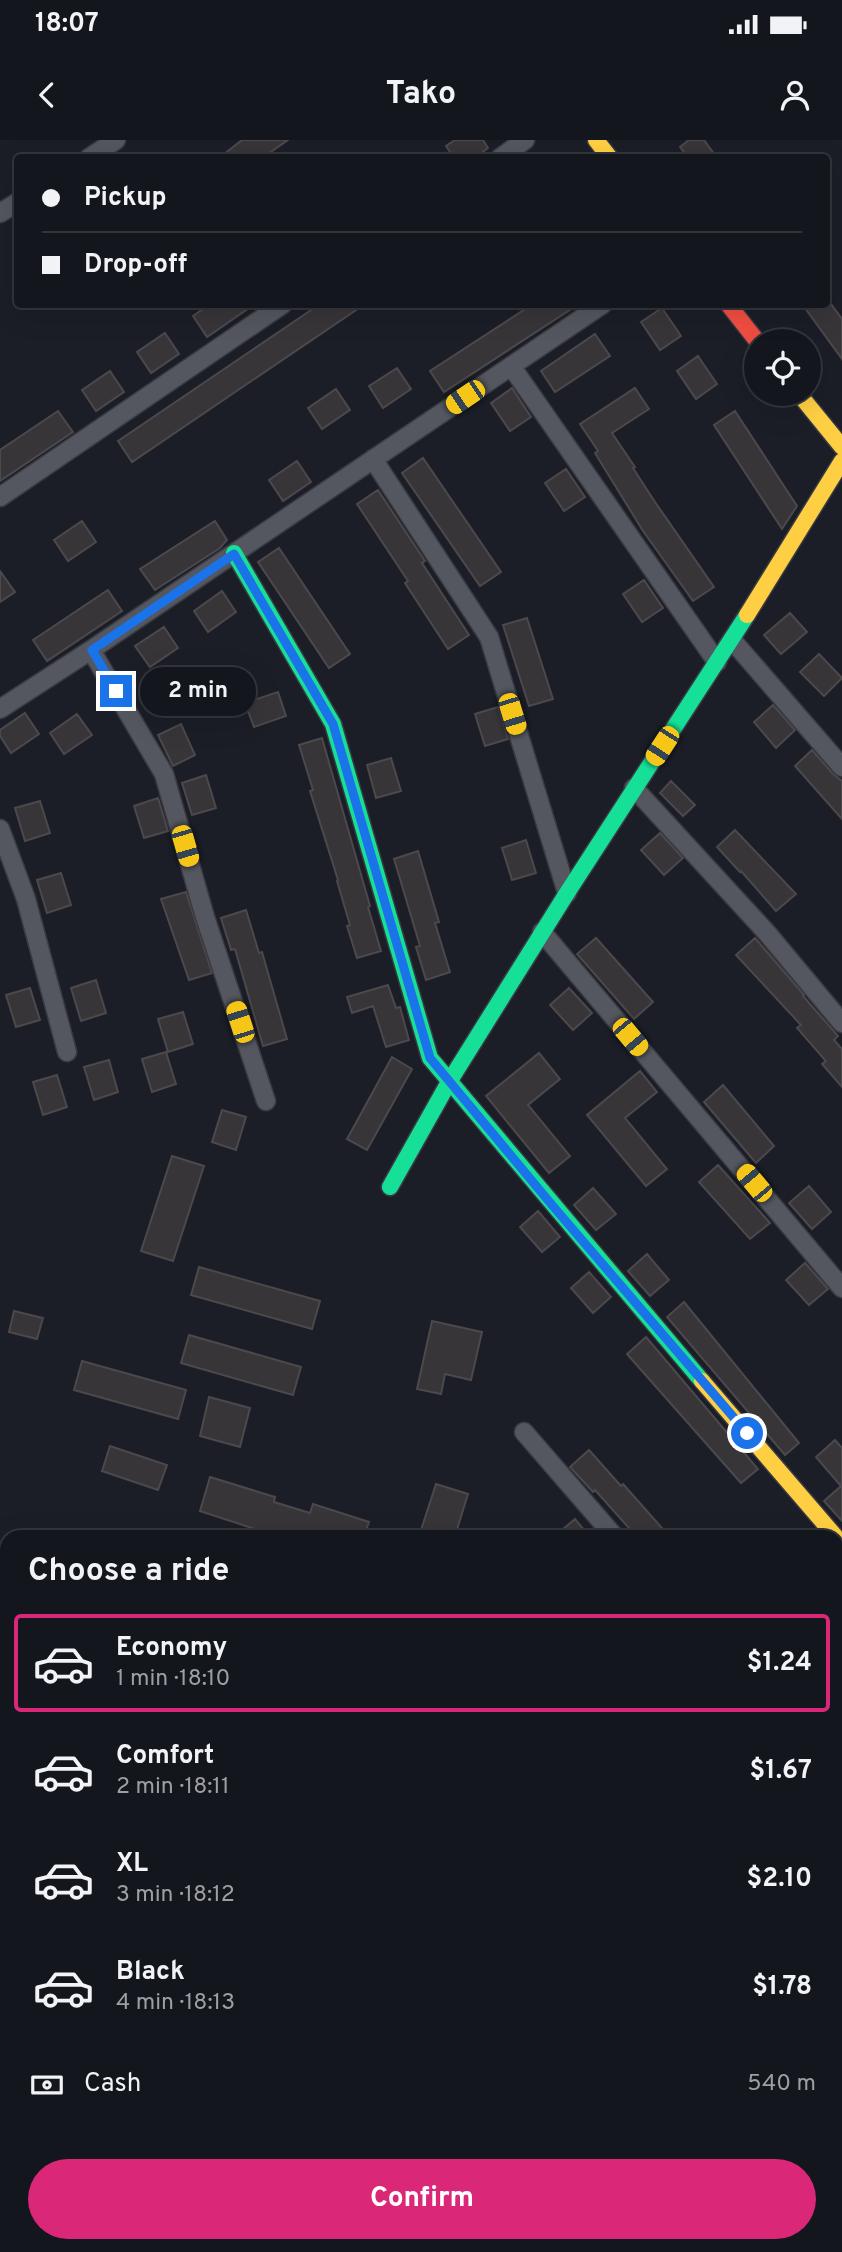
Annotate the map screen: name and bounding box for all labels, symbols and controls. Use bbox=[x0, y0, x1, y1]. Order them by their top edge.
text: 18:07 bbox=[35, 8, 99, 41]
text: Tako bbox=[386, 75, 456, 115]
icon: back bbox=[28, 76, 66, 114]
icon: person bbox=[776, 76, 814, 114]
text: Pickup bbox=[84, 182, 167, 215]
text: Drop-off bbox=[84, 249, 187, 282]
map controls bbox=[744, 329, 821, 406]
button: locate bbox=[744, 329, 821, 406]
car bbox=[442, 377, 489, 417]
callout: 2 min bbox=[140, 666, 256, 716]
route end bbox=[100, 675, 132, 707]
text: 2 min bbox=[168, 677, 228, 706]
car bbox=[496, 691, 529, 737]
car bbox=[642, 723, 683, 769]
car bbox=[170, 823, 201, 869]
car bbox=[224, 999, 257, 1045]
car bbox=[609, 1014, 652, 1060]
car bbox=[733, 1160, 776, 1206]
route start bbox=[731, 1417, 763, 1449]
text: Choose a ride bbox=[28, 1552, 229, 1592]
icon: car bbox=[32, 1632, 95, 1695]
text: Economy bbox=[116, 1632, 227, 1665]
text: $1.24 bbox=[747, 1647, 812, 1680]
text: 1 min · 18:10 bbox=[116, 1665, 230, 1694]
icon: car bbox=[32, 1740, 95, 1803]
text: Comfort bbox=[116, 1740, 214, 1773]
text: $1.67 bbox=[750, 1755, 812, 1788]
text: 2 min · 18:11 bbox=[116, 1773, 230, 1802]
icon: car bbox=[32, 1848, 95, 1911]
text: XL bbox=[116, 1848, 148, 1881]
text: $2.10 bbox=[747, 1863, 812, 1896]
text: 3 min · 18:12 bbox=[116, 1881, 235, 1910]
icon: car bbox=[32, 1956, 95, 2019]
text: Black bbox=[116, 1956, 185, 1989]
text: $1.78 bbox=[752, 1971, 812, 2004]
text: 4 min · 18:13 bbox=[116, 1989, 235, 2018]
icon: cash bbox=[28, 2066, 66, 2104]
text: Cash bbox=[84, 2068, 141, 2101]
text: 540 m bbox=[747, 2070, 816, 2099]
button: Confirm bbox=[28, 2159, 816, 2239]

